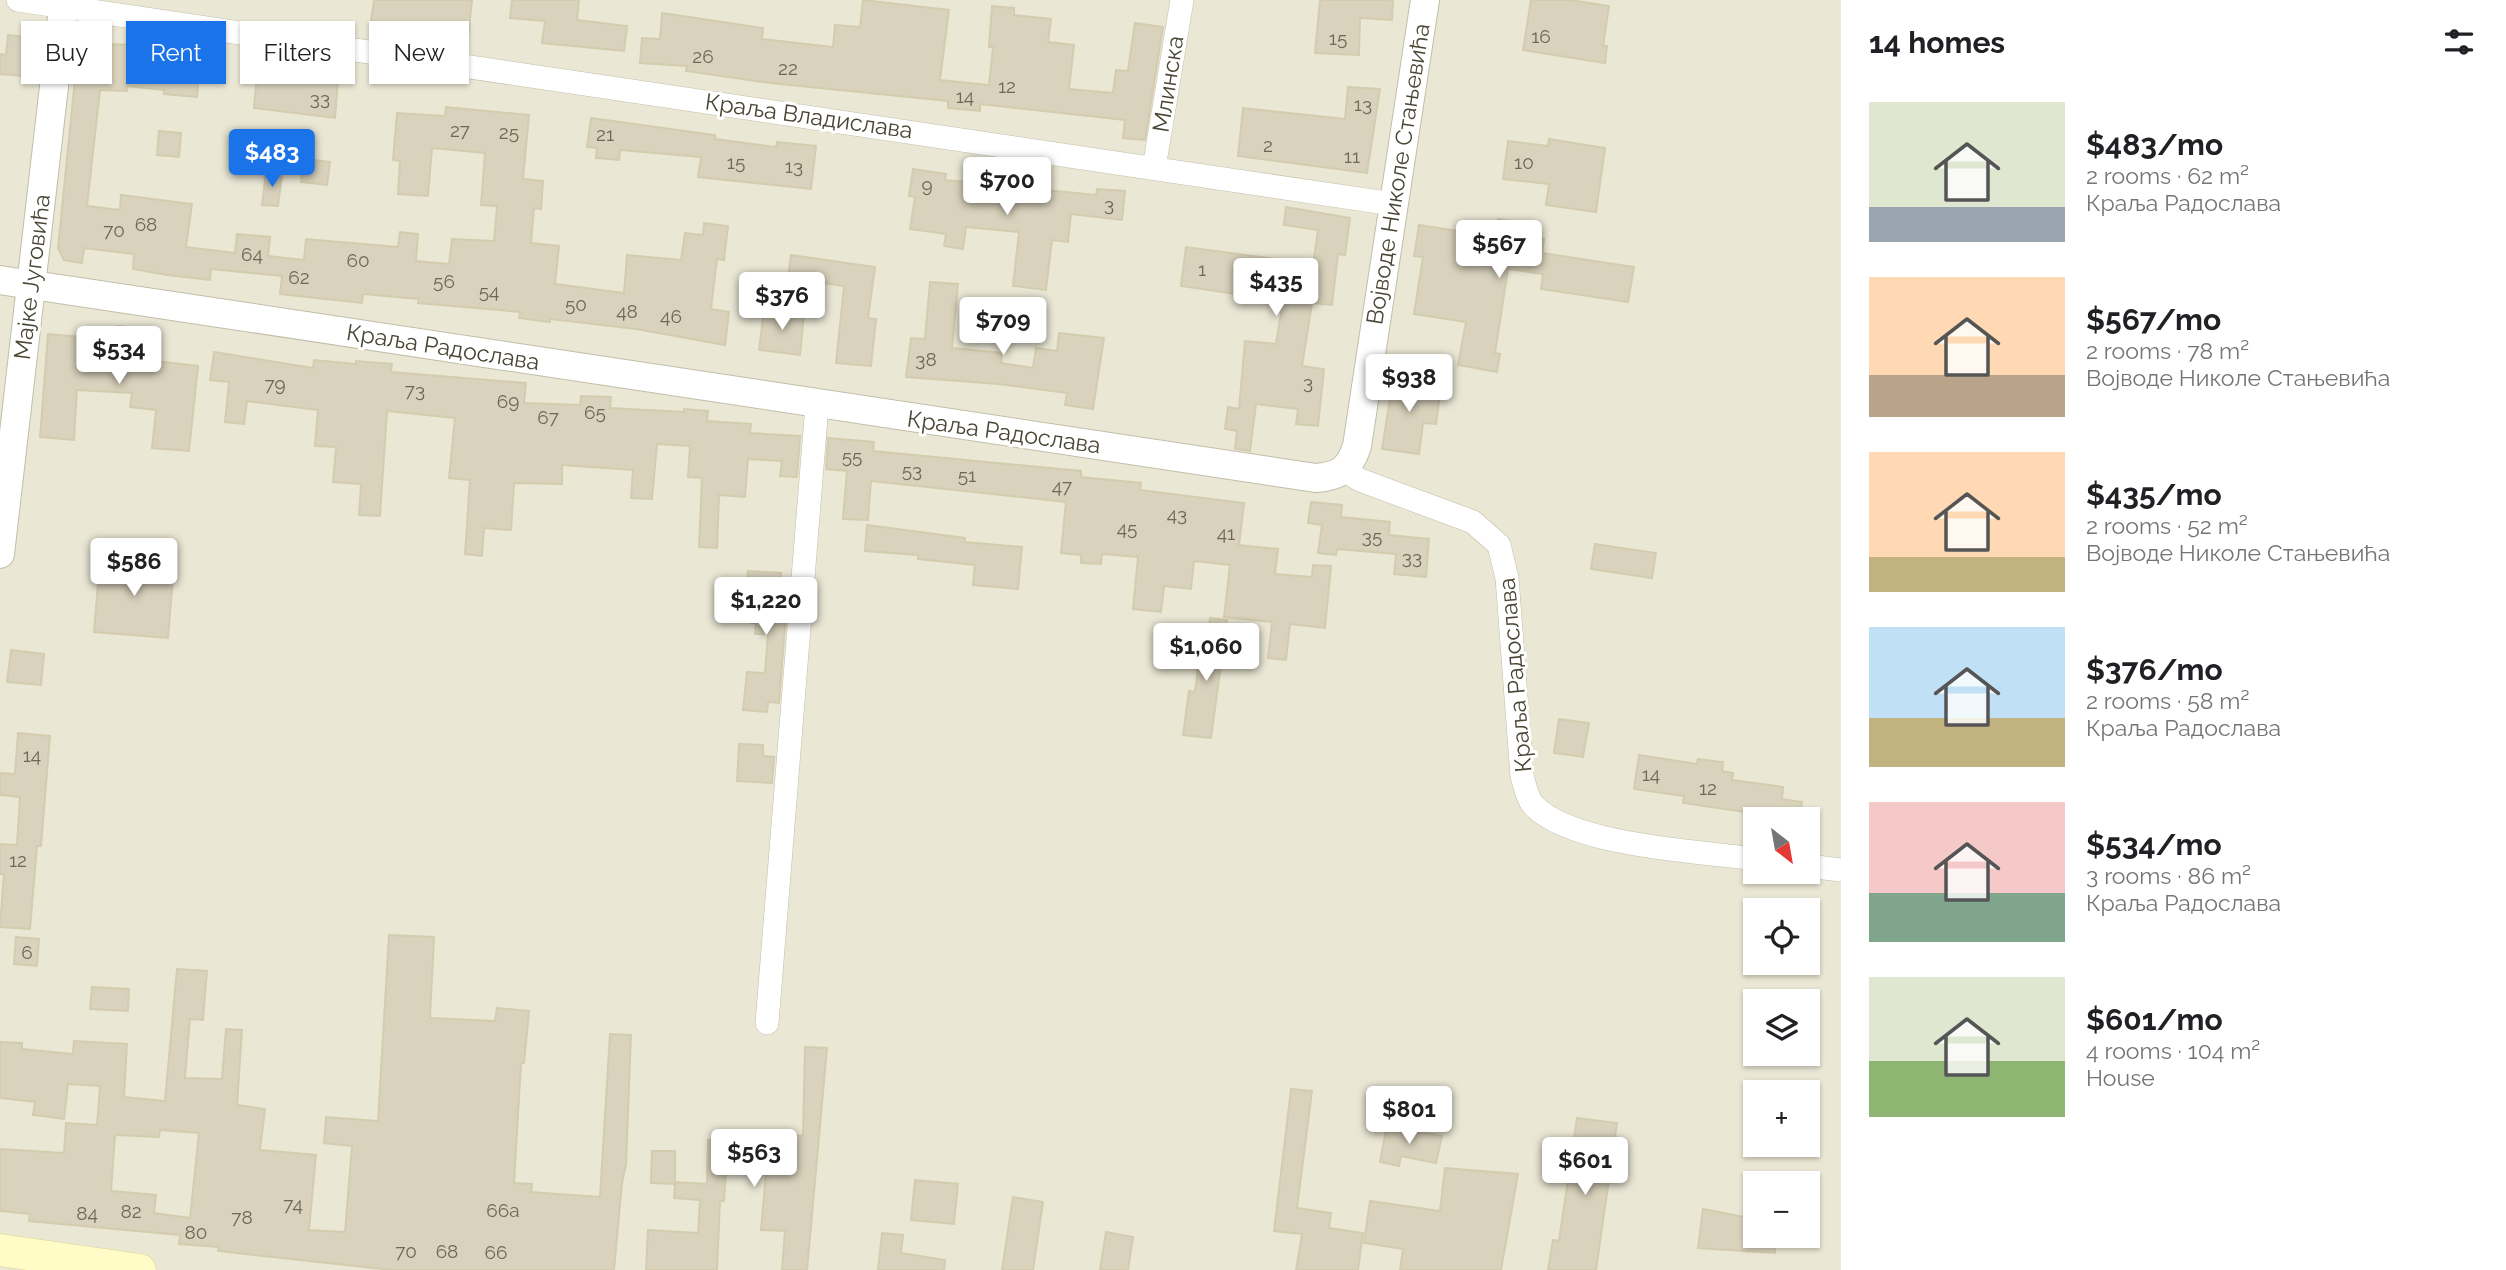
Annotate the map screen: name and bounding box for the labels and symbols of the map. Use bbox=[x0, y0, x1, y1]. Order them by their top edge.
street label: Војводе Николе Стањевића bbox=[1360, 22, 1435, 326]
house number: 16 bbox=[1531, 25, 1551, 47]
house number: 15 bbox=[1329, 27, 1347, 49]
street label: Млинска bbox=[1147, 34, 1188, 134]
house number: 26 bbox=[692, 45, 714, 67]
house number: 22 bbox=[778, 57, 798, 79]
house number: 12 bbox=[998, 75, 1016, 97]
house number: 14 bbox=[956, 85, 974, 107]
house number: 33 bbox=[310, 87, 330, 109]
street label: Краља Владислава bbox=[704, 88, 915, 143]
house number: 13 bbox=[1354, 93, 1372, 115]
house number: 27 bbox=[450, 119, 470, 141]
house number: 25 bbox=[499, 121, 519, 143]
house number: 21 bbox=[596, 123, 614, 145]
pin: $483 bbox=[231, 130, 313, 189]
house number: 2 bbox=[1263, 134, 1273, 156]
house number: 11 bbox=[1344, 145, 1360, 167]
house number: 15 bbox=[727, 151, 745, 173]
house number: 10 bbox=[1514, 151, 1534, 173]
house number: 13 bbox=[785, 155, 803, 177]
pin: $700 bbox=[966, 158, 1048, 217]
house number: 9 bbox=[921, 174, 933, 196]
street label: Мајке Југовића bbox=[8, 193, 55, 361]
house number: 3 bbox=[1104, 193, 1114, 215]
house number: 68 bbox=[135, 213, 157, 235]
house number: 70 bbox=[103, 219, 125, 241]
pin: $567 bbox=[1458, 220, 1540, 280]
house number: 64 bbox=[241, 243, 263, 265]
house number: 60 bbox=[346, 249, 370, 271]
house number: 1 bbox=[1198, 258, 1206, 280]
pin: $435 bbox=[1235, 258, 1317, 318]
house number: 62 bbox=[288, 266, 310, 288]
house number: 56 bbox=[433, 270, 455, 292]
pin: $376 bbox=[741, 272, 823, 332]
house number: 54 bbox=[479, 280, 499, 302]
house number: 50 bbox=[565, 293, 587, 315]
pin: $709 bbox=[962, 298, 1044, 357]
house number: 48 bbox=[616, 300, 638, 322]
house number: 46 bbox=[660, 305, 682, 327]
street label: Краља Радослава bbox=[345, 318, 541, 375]
pin: $534 bbox=[78, 326, 160, 386]
house number: 38 bbox=[915, 348, 937, 370]
pin: $938 bbox=[1368, 354, 1450, 414]
house number: 3 bbox=[1303, 371, 1313, 393]
house number: 79 bbox=[264, 373, 286, 395]
house number: 73 bbox=[405, 379, 425, 401]
house number: 69 bbox=[497, 390, 519, 412]
house number: 65 bbox=[584, 401, 606, 423]
street label: Краља Радослава bbox=[906, 405, 1102, 458]
house number: 67 bbox=[537, 406, 559, 428]
house number: 55 bbox=[842, 445, 862, 467]
house number: 53 bbox=[902, 459, 922, 481]
house number: 51 bbox=[958, 464, 976, 486]
house number: 47 bbox=[1052, 475, 1072, 497]
house number: 43 bbox=[1167, 503, 1187, 525]
house number: 45 bbox=[1117, 517, 1137, 539]
house number: 41 bbox=[1217, 522, 1235, 544]
house number: 35 bbox=[1362, 525, 1382, 547]
pin: $586 bbox=[93, 538, 175, 598]
house number: 33 bbox=[1402, 546, 1422, 568]
street label: Краља Радослава bbox=[1493, 577, 1536, 773]
pin: $1,220 bbox=[709, 578, 823, 637]
pin: $1,060 bbox=[1149, 624, 1263, 683]
house number: 14 bbox=[23, 744, 41, 766]
house number: 14 bbox=[1642, 763, 1660, 785]
house number: 12 bbox=[1699, 777, 1717, 799]
north arrow bbox=[1743, 807, 1820, 884]
house number: 12 bbox=[9, 849, 27, 871]
house number: 6 bbox=[21, 941, 33, 963]
pin: $801 bbox=[1368, 1086, 1450, 1146]
pin: $563 bbox=[713, 1130, 795, 1189]
pin: $601 bbox=[1544, 1138, 1626, 1197]
house number: 74 bbox=[283, 1193, 303, 1215]
house number: 66a bbox=[486, 1199, 520, 1221]
house number: 82 bbox=[120, 1200, 142, 1222]
house number: 84 bbox=[76, 1202, 98, 1224]
house number: 78 bbox=[231, 1206, 253, 1228]
house number: 80 bbox=[185, 1221, 207, 1243]
house number: 70 bbox=[395, 1240, 417, 1262]
house number: 68 bbox=[436, 1240, 458, 1262]
house number: 66 bbox=[485, 1241, 507, 1263]

